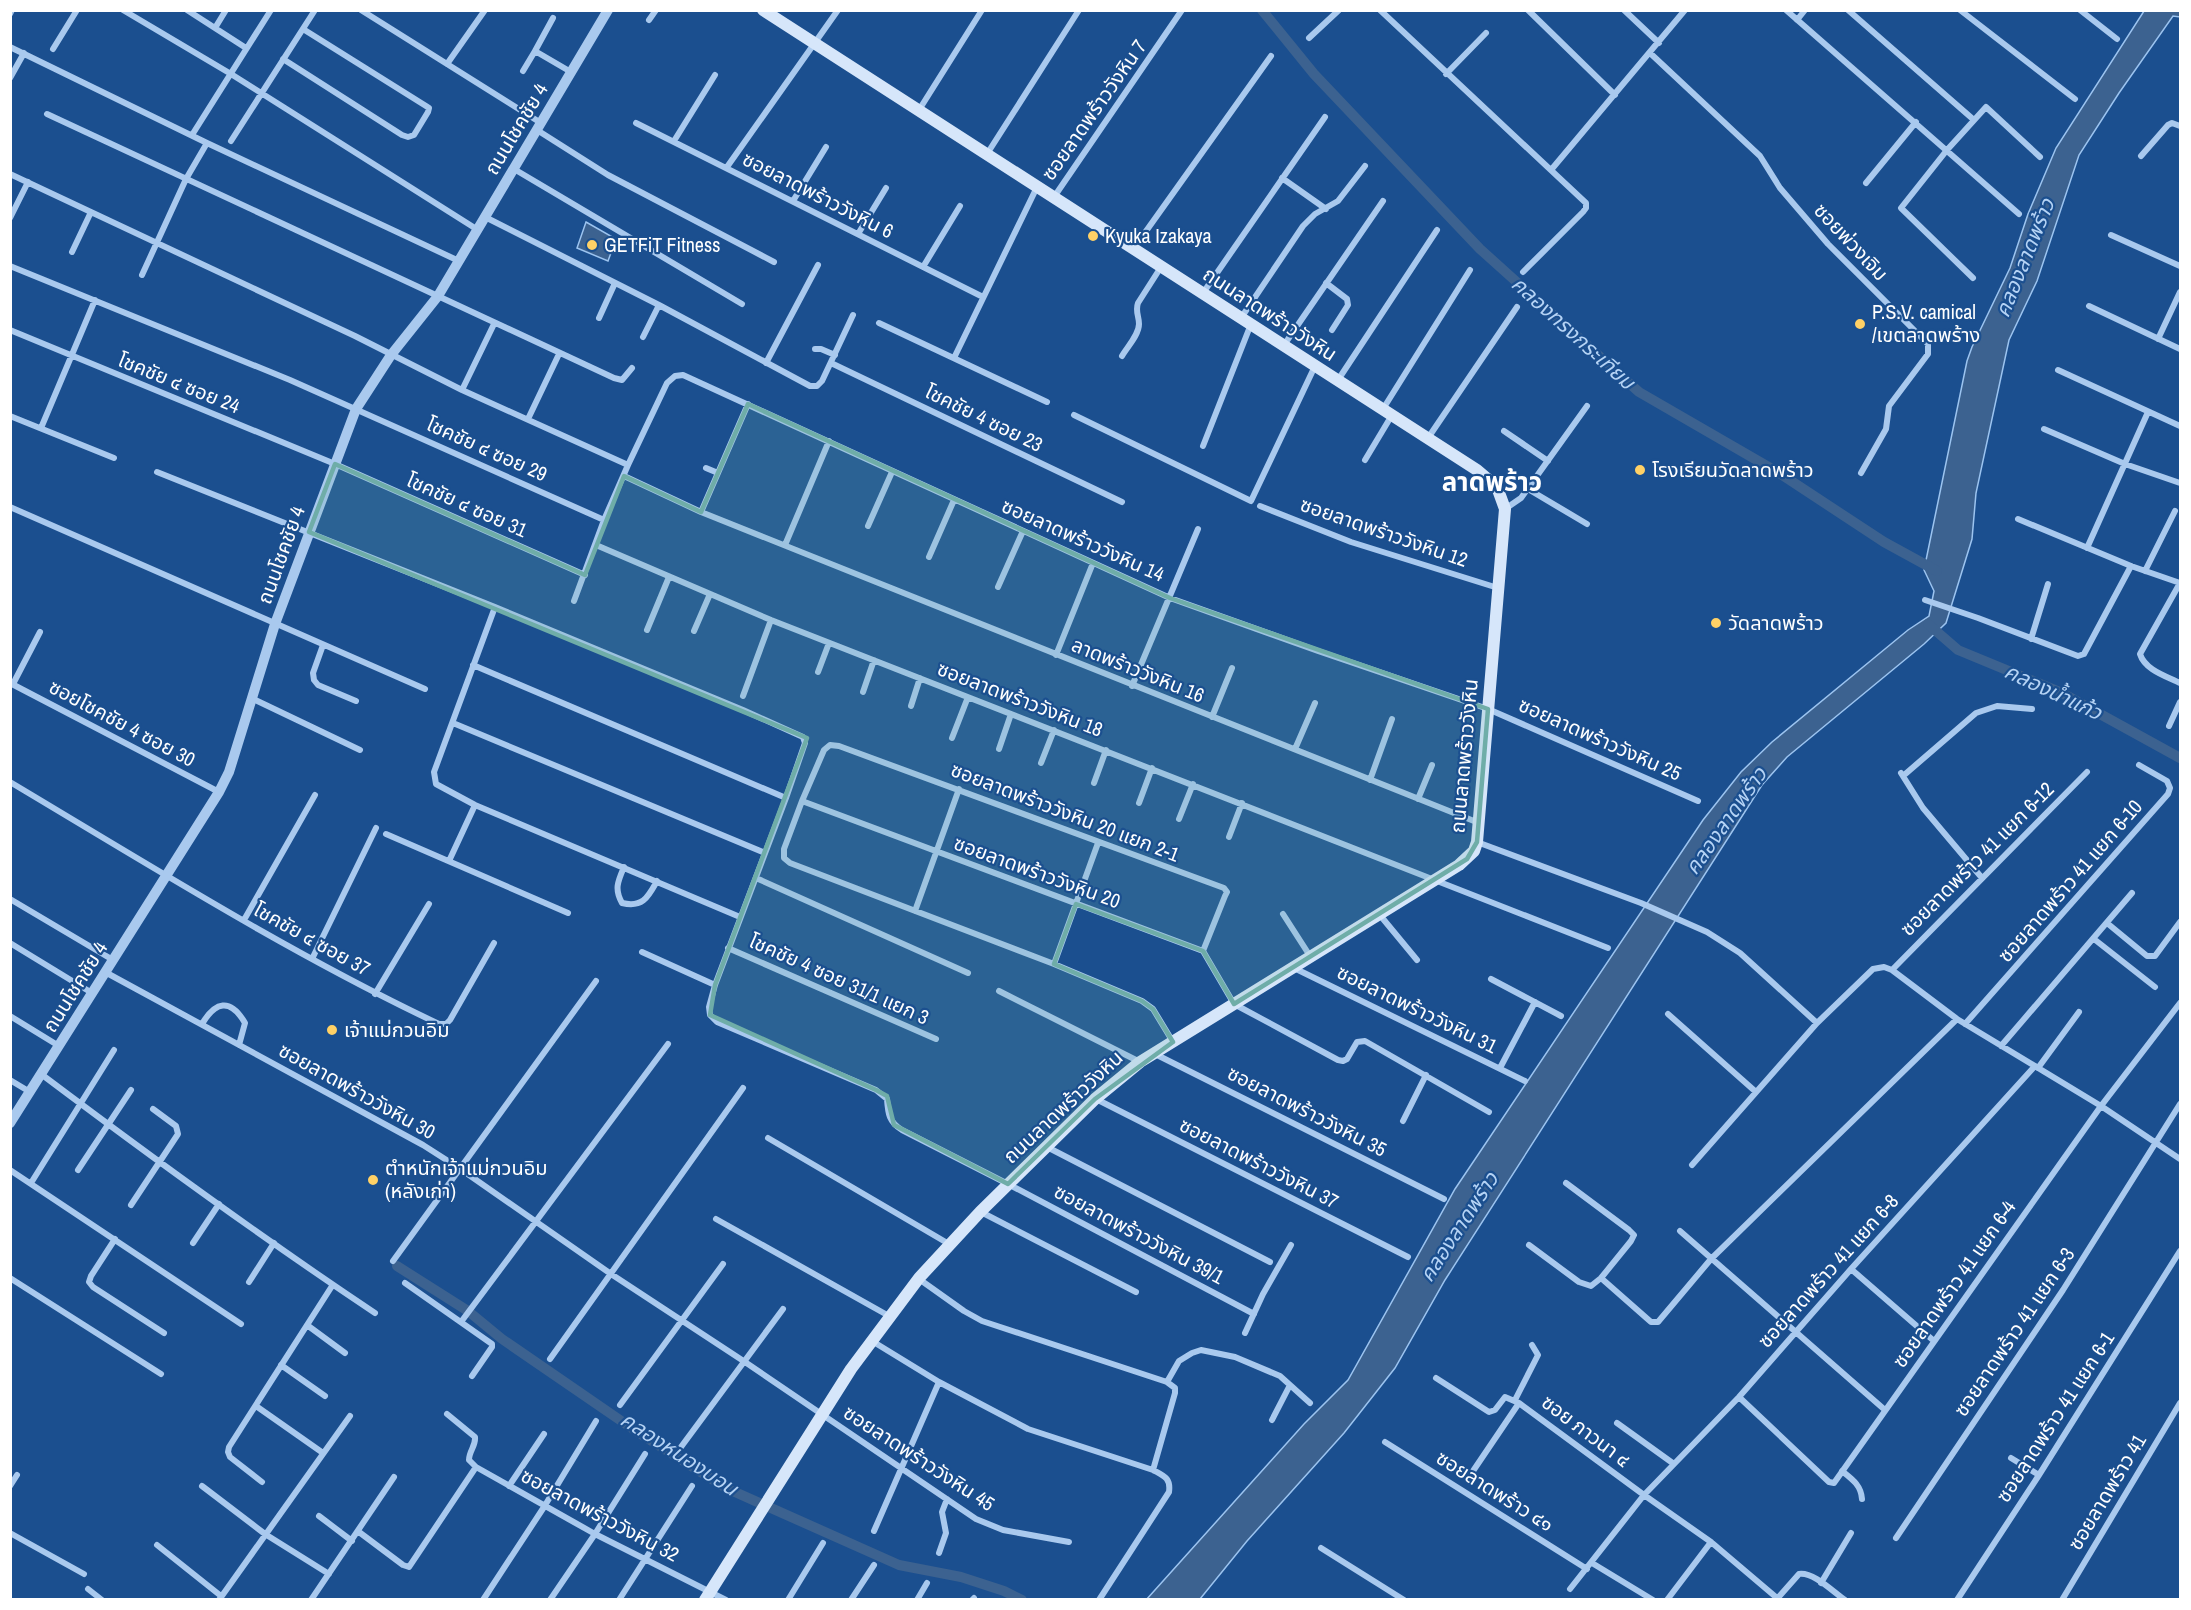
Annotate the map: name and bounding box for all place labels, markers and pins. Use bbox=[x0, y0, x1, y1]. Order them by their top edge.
place label: Kyuka Izakaya bbox=[1105, 222, 1212, 249]
marker: Kyuka Izakaya bbox=[1086, 229, 1100, 243]
place label: GETFiT Fitness bbox=[604, 231, 720, 258]
marker: GETFiT Fitness bbox=[585, 238, 599, 252]
place label: P.S.V. camical /เขตลาดพร้าง bbox=[1872, 298, 1980, 348]
marker: P.S.V. camical /เขตลาดพร้าง bbox=[1853, 317, 1867, 331]
place label: โรงเรียนวัดลาดพร้าว bbox=[1652, 456, 1814, 483]
marker: โรงเรียนวัดลาดพร้าว bbox=[1633, 463, 1647, 477]
place label: วัดลาดพร้าว bbox=[1728, 609, 1824, 636]
marker: วัดลาดพร้าว bbox=[1709, 616, 1723, 630]
place label: เจ้าแม่กวนอิม bbox=[344, 1016, 450, 1043]
marker: เจ้าแม่กวนอิม bbox=[325, 1023, 339, 1037]
place label: ตำหนักเจ้าแม่กวนอิม (หลังเก่า) bbox=[385, 1154, 547, 1204]
marker: ตำหนักเจ้าแม่กวนอิม (หลังเก่า) bbox=[366, 1173, 380, 1187]

